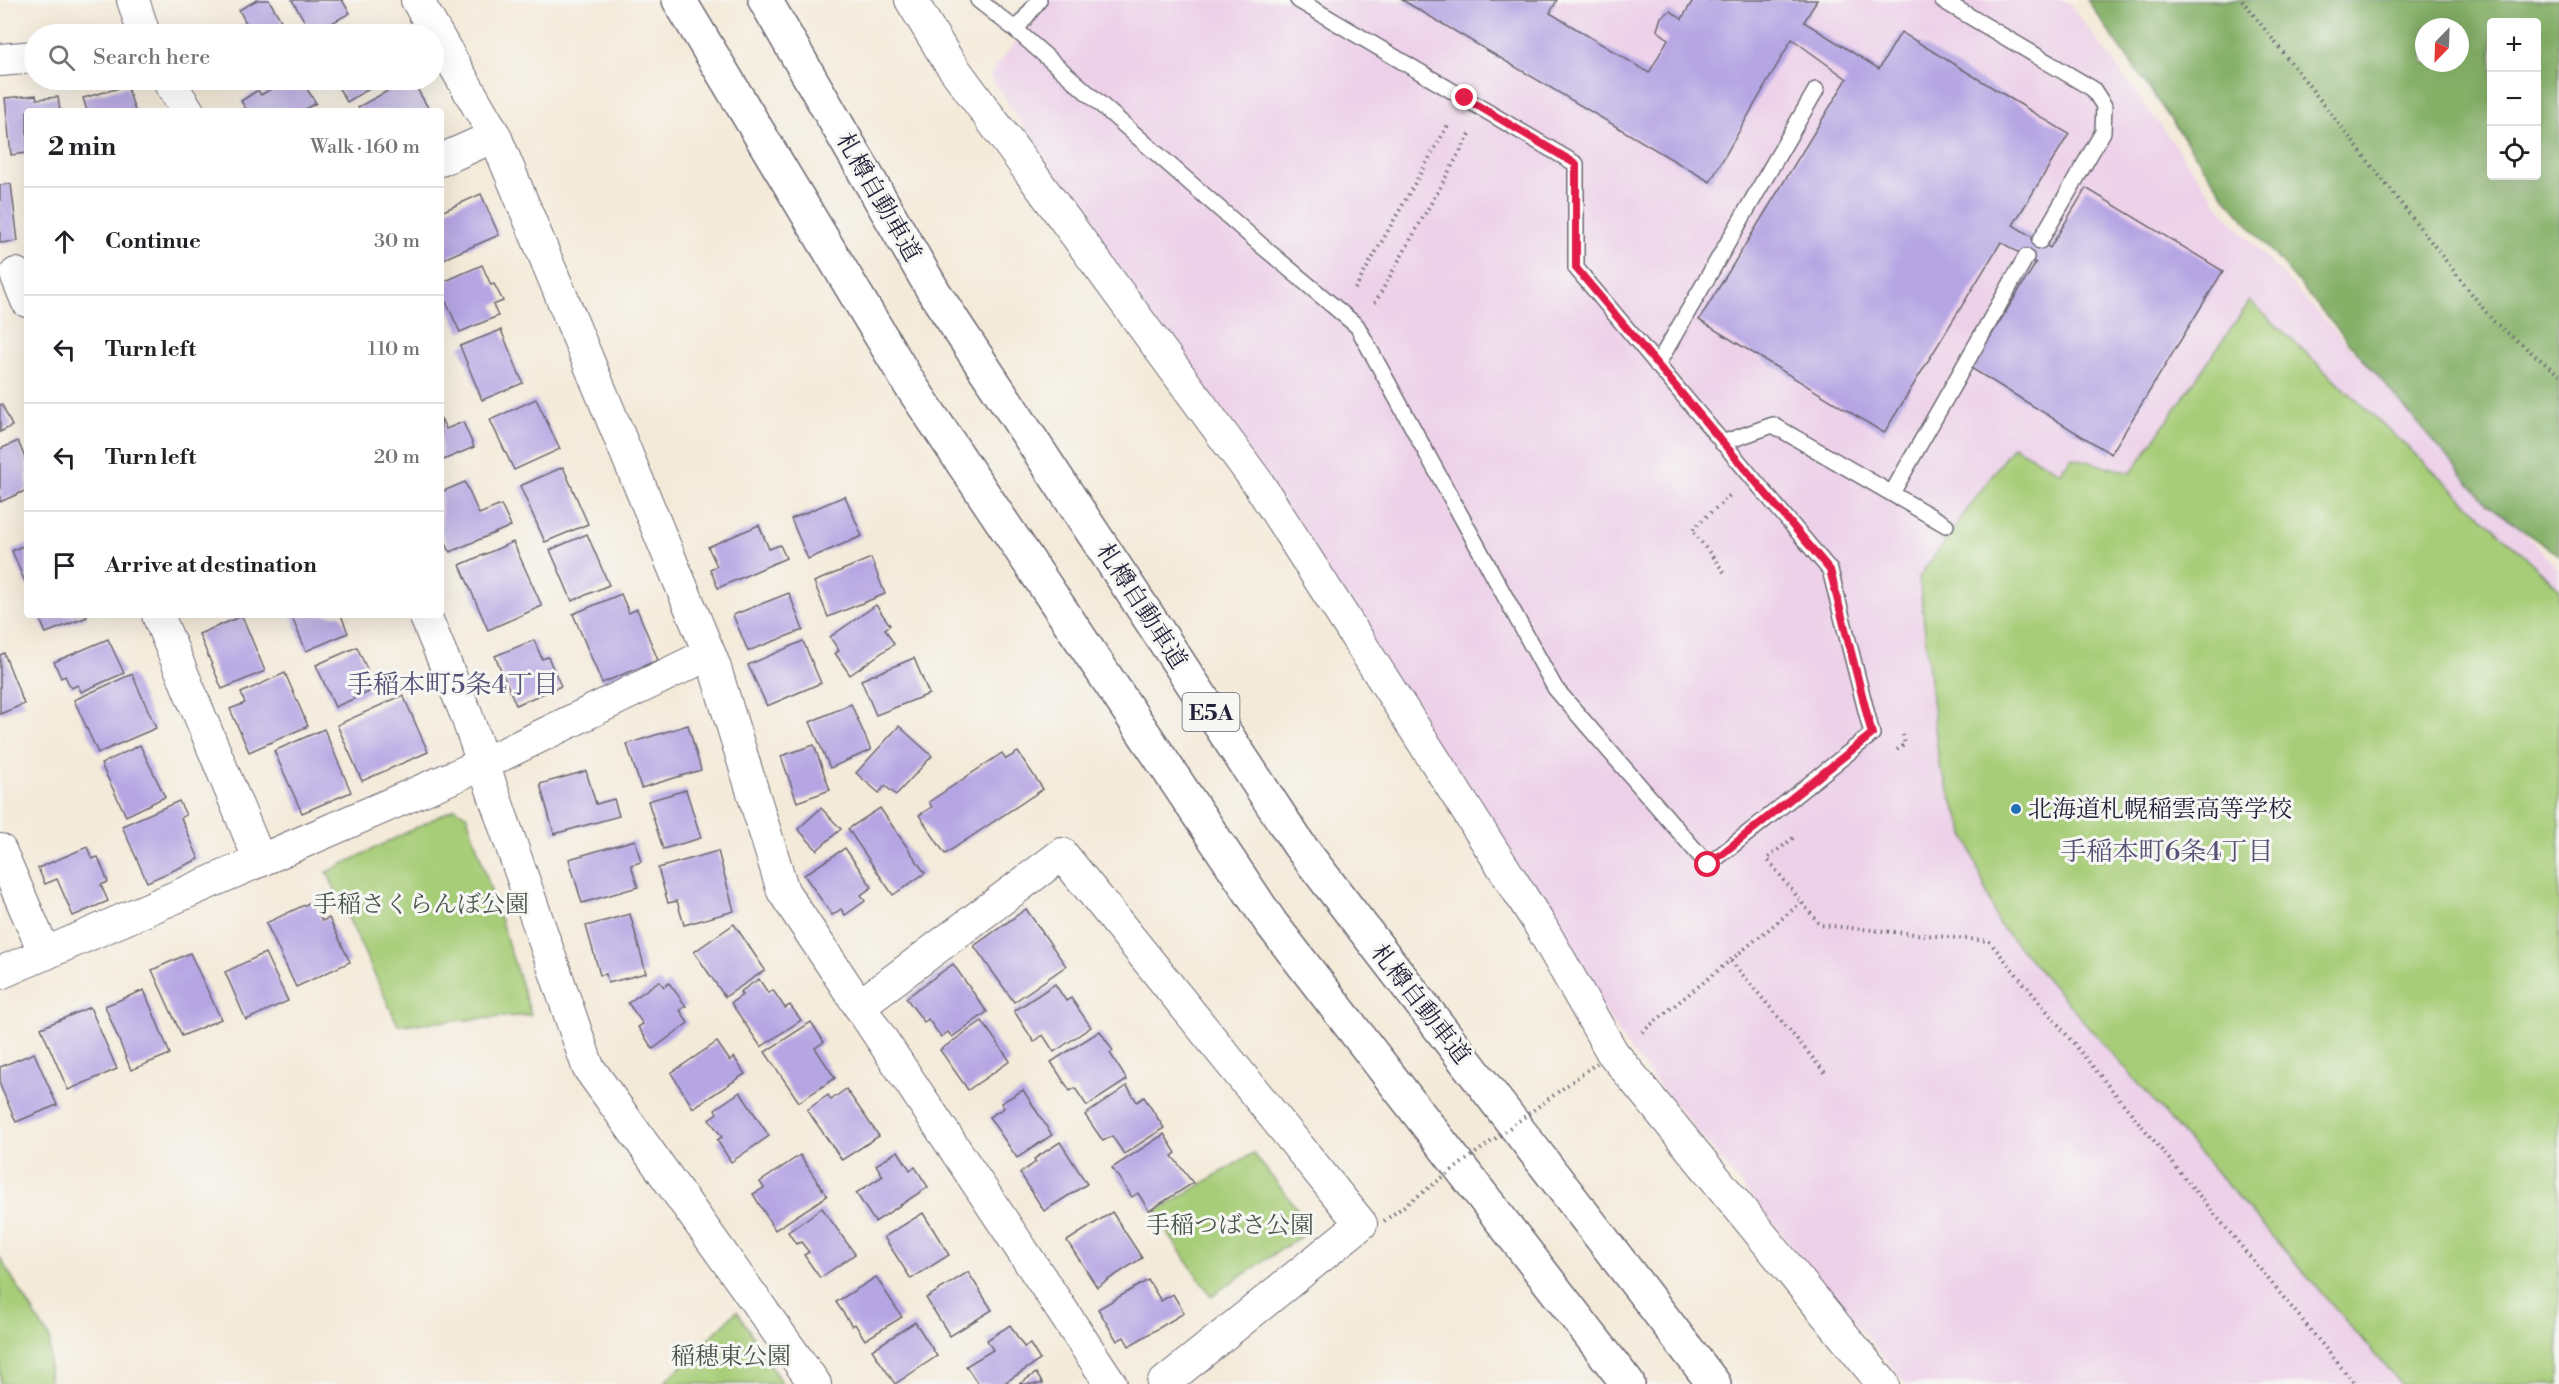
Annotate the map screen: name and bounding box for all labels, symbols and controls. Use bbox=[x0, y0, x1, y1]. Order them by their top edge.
north arrow bbox=[2415, 18, 2469, 72]
map controls bbox=[2487, 18, 2541, 180]
button: + bbox=[2487, 18, 2541, 72]
search box bbox=[24, 24, 444, 90]
icon: search bbox=[45, 41, 78, 74]
text: Search here bbox=[93, 44, 210, 71]
button: − bbox=[2487, 72, 2541, 126]
route end bbox=[1451, 84, 1477, 110]
button: locate bbox=[2487, 126, 2541, 180]
street label: 札樽自動車道 bbox=[829, 128, 927, 267]
text: 2 min bbox=[48, 131, 116, 163]
text: Walk · 160 m bbox=[310, 135, 420, 160]
icon: ahead bbox=[48, 225, 81, 258]
text: Continue bbox=[105, 228, 201, 255]
text: 30 m bbox=[374, 229, 420, 254]
icon: left bbox=[48, 333, 81, 366]
text: Turn left bbox=[105, 336, 196, 363]
text: 110 m bbox=[368, 337, 420, 362]
icon: left bbox=[48, 441, 81, 474]
text: Turn left bbox=[105, 444, 196, 471]
text: 20 m bbox=[374, 445, 420, 470]
street label: 札樽自動車道 bbox=[1089, 538, 1193, 675]
icon: arrive bbox=[48, 549, 81, 582]
text: Arrive at destination bbox=[105, 552, 317, 579]
district label: 手稲本町5条4丁目 bbox=[347, 669, 559, 701]
road number: E5A bbox=[1182, 693, 1240, 731]
place label: 北海道札幌稲雲高等学校 bbox=[2028, 795, 2292, 825]
marker: 北海道札幌稲雲高等学校 bbox=[2009, 802, 2023, 816]
district label: 手稲本町6条4丁目 bbox=[2060, 836, 2274, 868]
route start bbox=[1694, 851, 1720, 877]
park label: 手稲さくらんぼ公園 bbox=[313, 890, 529, 920]
street label: 札樽自動車道 bbox=[1364, 939, 1476, 1071]
park label: 手稲つばさ公園 bbox=[1146, 1211, 1314, 1241]
park label: 稲穂東公園 bbox=[671, 1342, 791, 1372]

